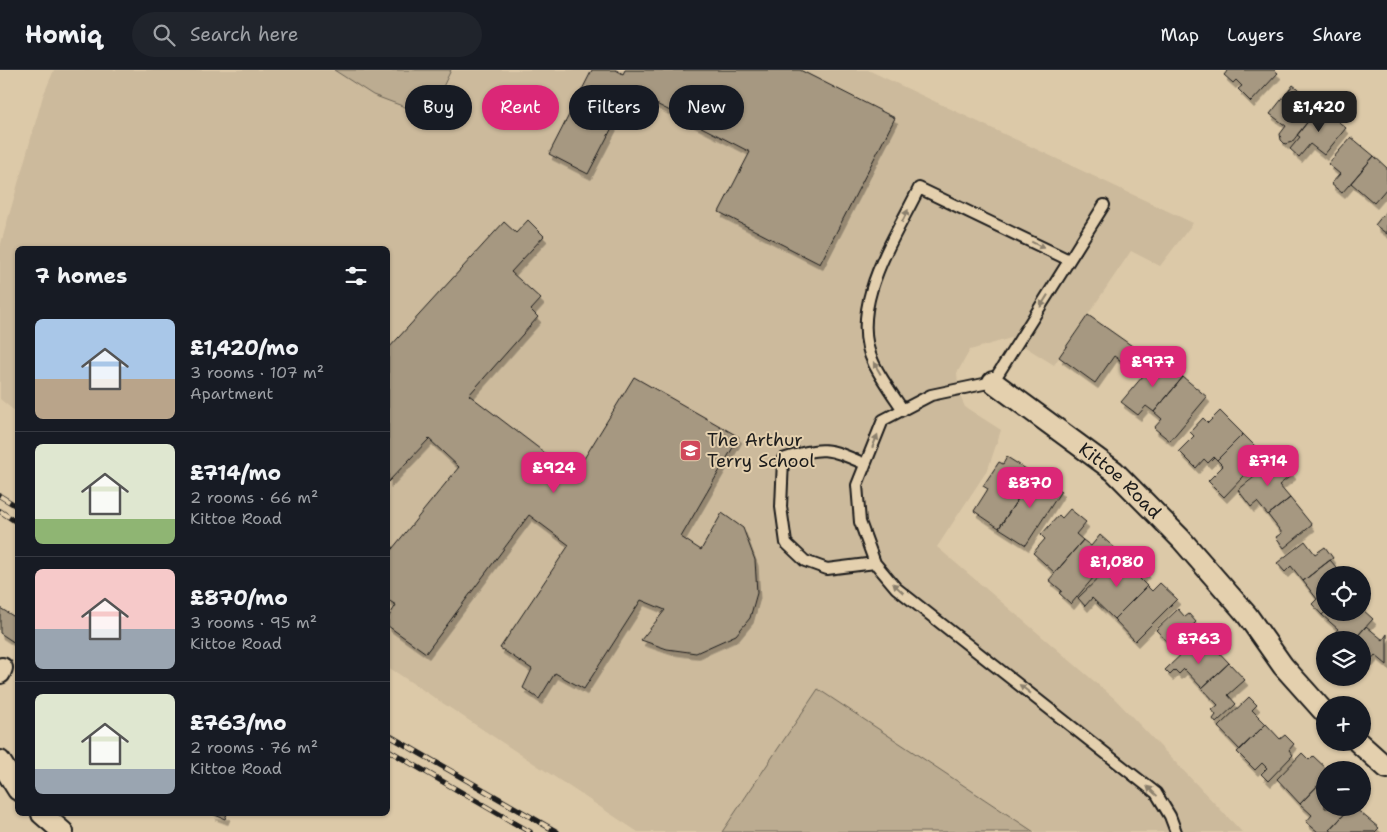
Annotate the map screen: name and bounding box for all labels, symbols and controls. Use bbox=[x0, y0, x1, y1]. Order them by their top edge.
search box bbox=[132, 12, 482, 57]
text: Homiq bbox=[25, 19, 102, 51]
icon: search bbox=[150, 21, 178, 49]
text: Search here bbox=[190, 22, 299, 47]
text: Map bbox=[1161, 23, 1199, 47]
text: Layers bbox=[1227, 23, 1284, 47]
text: Share bbox=[1312, 23, 1362, 47]
chip: Buy bbox=[405, 85, 472, 130]
chip: Rent bbox=[482, 85, 559, 130]
chip: Filters bbox=[569, 85, 659, 130]
chip: New bbox=[669, 85, 744, 130]
pin: £1,420 bbox=[1278, 90, 1360, 133]
text: £1,420 bbox=[1293, 96, 1345, 117]
one-way arrow bbox=[901, 209, 909, 223]
one-way arrow bbox=[1031, 241, 1045, 249]
text: 7 homes bbox=[35, 262, 127, 290]
icon: filters bbox=[342, 262, 370, 290]
one-way arrow bbox=[1039, 295, 1048, 308]
text: £1,420/mo bbox=[190, 334, 299, 362]
icon: home bbox=[75, 339, 135, 399]
pin: £977 bbox=[1123, 346, 1183, 388]
text: £977 bbox=[1131, 351, 1175, 372]
text: 3 rooms · 107 m² bbox=[190, 362, 324, 383]
one-way arrow bbox=[873, 362, 882, 375]
text: Apartment bbox=[190, 383, 273, 404]
place label: The Arthur Terry School bbox=[707, 428, 815, 473]
one-way arrow bbox=[871, 434, 879, 448]
street label: Kittoe Road bbox=[1074, 437, 1166, 524]
school or university icon: The Arthur Terry School bbox=[679, 438, 703, 462]
pin: £714 bbox=[1238, 444, 1298, 487]
text: £714 bbox=[1249, 450, 1287, 471]
pin: £924 bbox=[524, 452, 584, 494]
text: £924 bbox=[532, 457, 576, 478]
text: £714/mo bbox=[190, 459, 281, 487]
icon: home bbox=[75, 464, 135, 524]
pin: £870 bbox=[1000, 466, 1060, 509]
text: £870 bbox=[1008, 472, 1052, 493]
text: 2 rooms · 66 m² bbox=[190, 487, 318, 508]
text: Kittoe Road bbox=[190, 508, 282, 529]
pin: £1,080 bbox=[1076, 546, 1158, 588]
text: £1,080 bbox=[1090, 551, 1144, 572]
map controls bbox=[1316, 566, 1371, 816]
button: locate bbox=[1316, 566, 1371, 621]
one-way arrow bbox=[892, 582, 904, 594]
text: £870/mo bbox=[190, 584, 288, 612]
icon: home bbox=[75, 589, 135, 649]
text: 3 rooms · 95 m² bbox=[190, 612, 317, 633]
pin: £763 bbox=[1169, 622, 1229, 665]
text: £763 bbox=[1178, 628, 1220, 649]
button: layers bbox=[1316, 631, 1371, 686]
text: Kittoe Road bbox=[190, 633, 282, 654]
one-way arrow bbox=[1019, 684, 1032, 695]
button: + bbox=[1316, 696, 1371, 751]
text: £763/mo bbox=[190, 709, 287, 737]
icon: home bbox=[75, 714, 135, 774]
text: 2 rooms · 76 m² bbox=[190, 737, 318, 758]
text: Kittoe Road bbox=[190, 758, 282, 779]
button: − bbox=[1316, 761, 1371, 816]
one-way arrow bbox=[1145, 785, 1158, 796]

